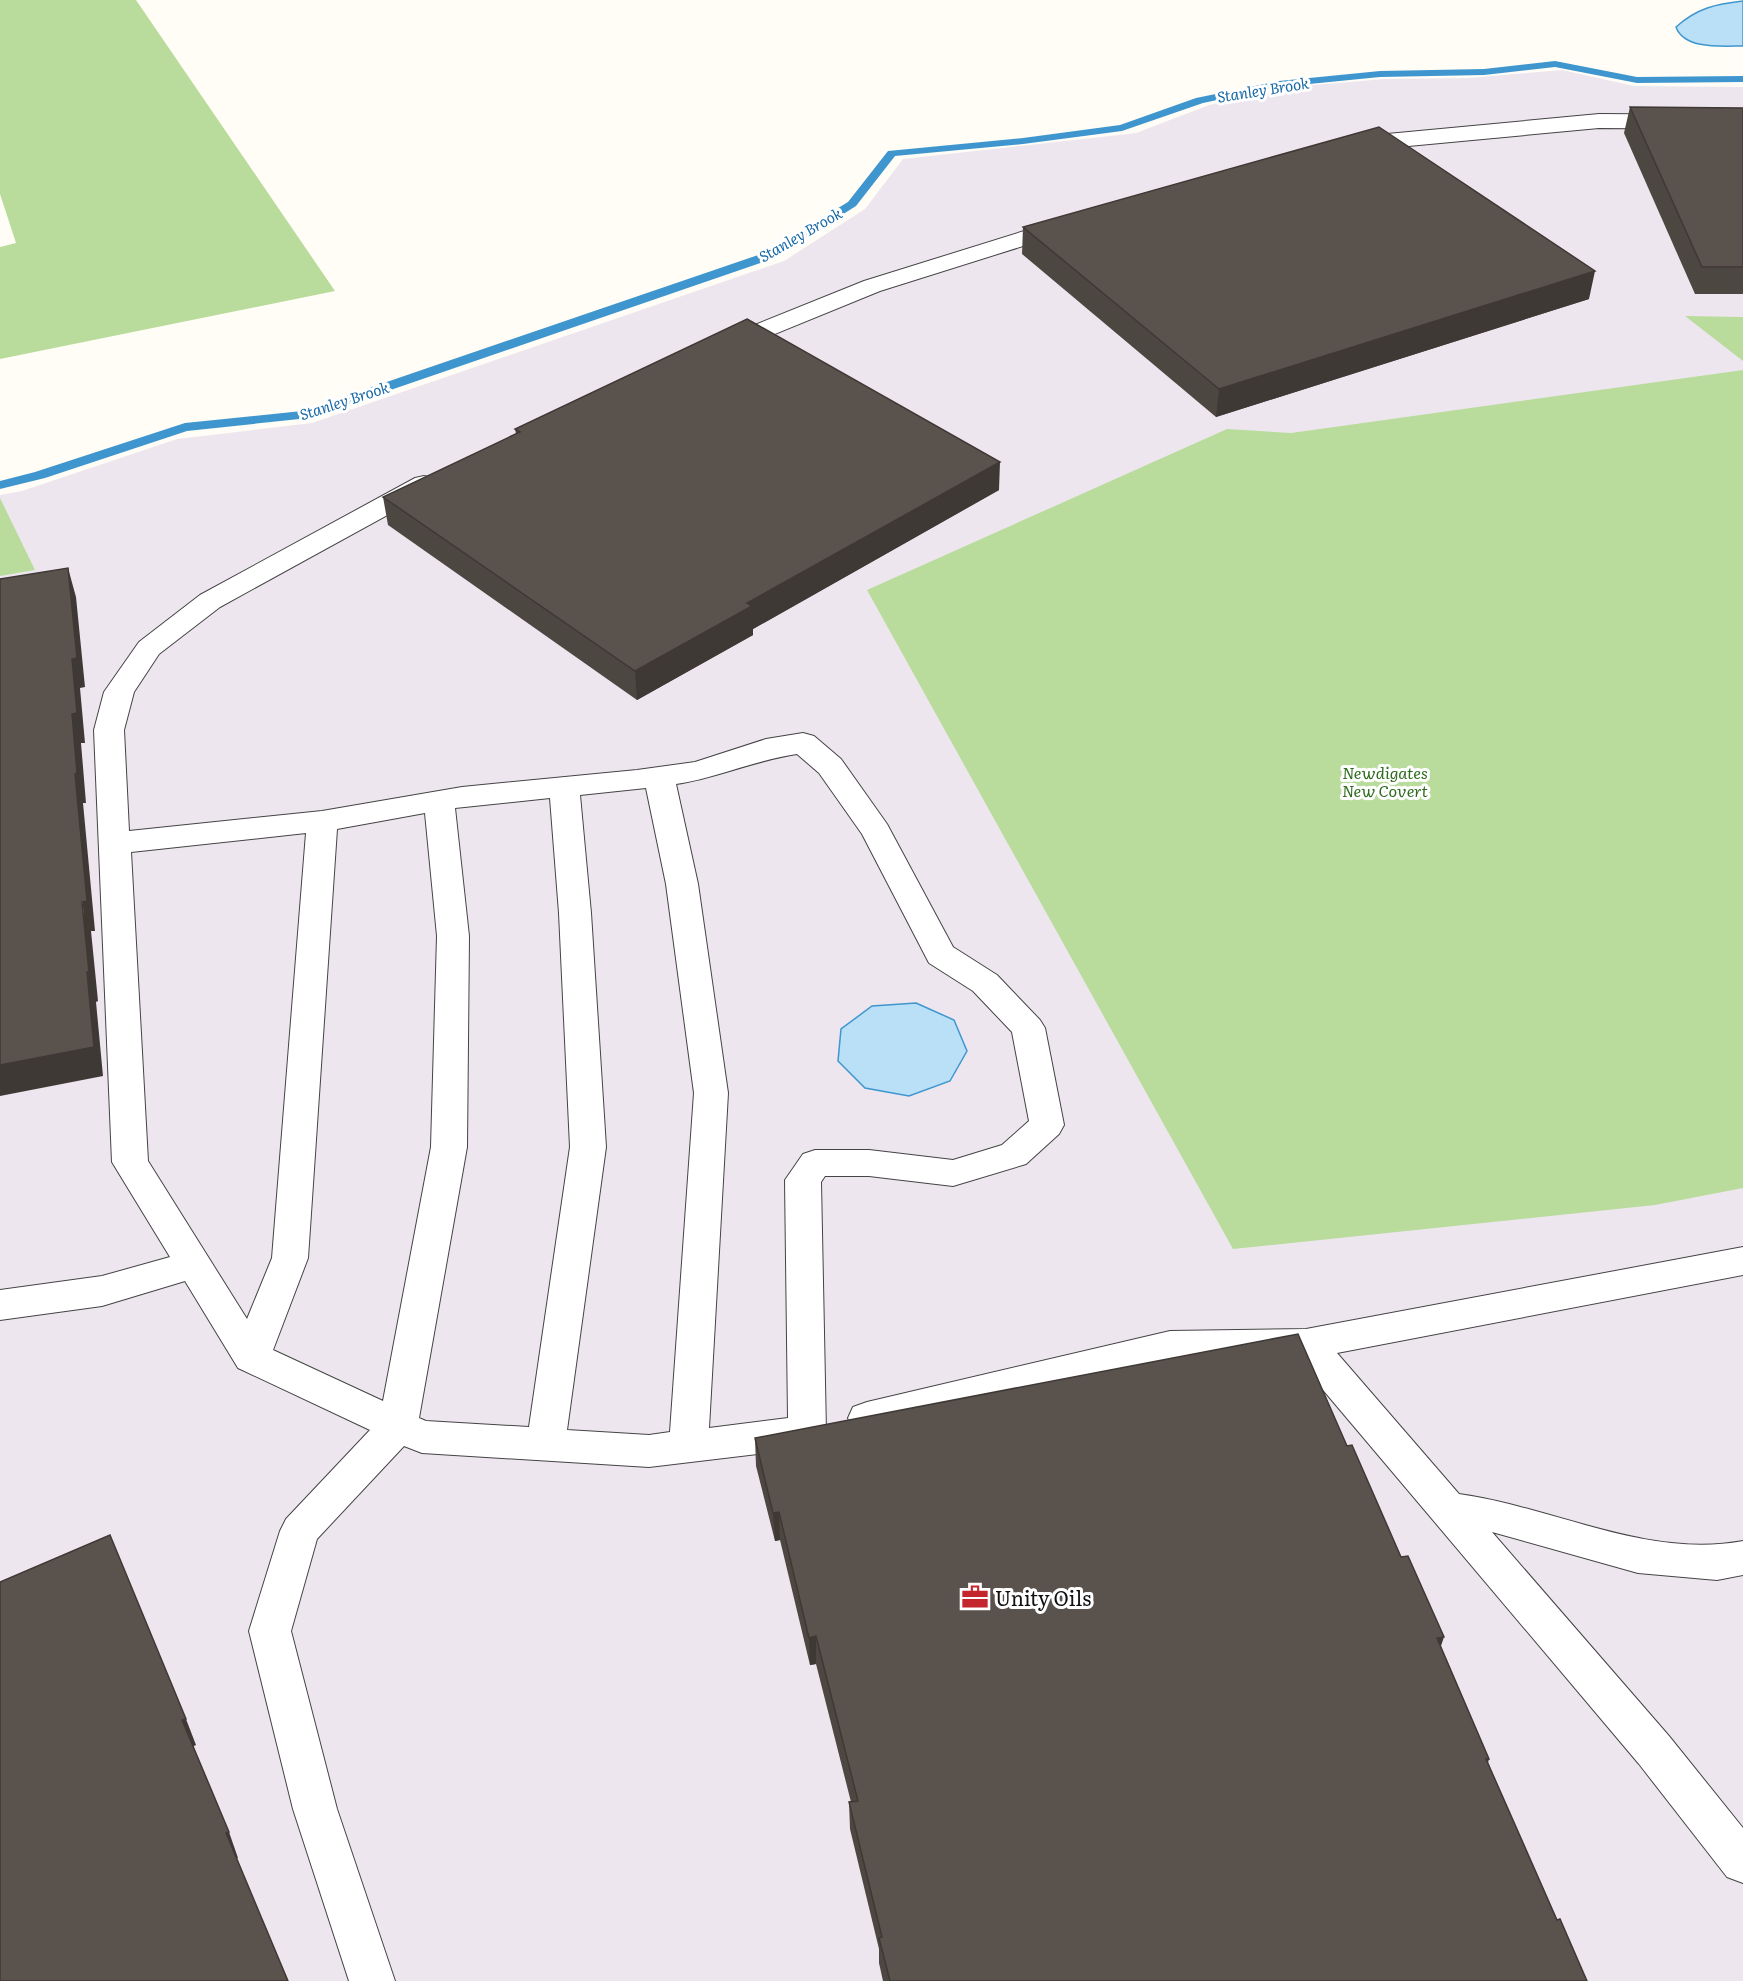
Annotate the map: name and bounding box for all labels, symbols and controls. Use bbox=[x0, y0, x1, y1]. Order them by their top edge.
water label: Stanley Brook bbox=[1216, 70, 1311, 108]
water label: Stanley Brook bbox=[754, 201, 846, 267]
water label: Stanley Brook bbox=[296, 375, 392, 425]
park label: Newdigates New Covert bbox=[1342, 760, 1429, 802]
office icon: Unity Oils bbox=[960, 1582, 990, 1612]
place label: Unity Oils bbox=[995, 1582, 1091, 1612]

